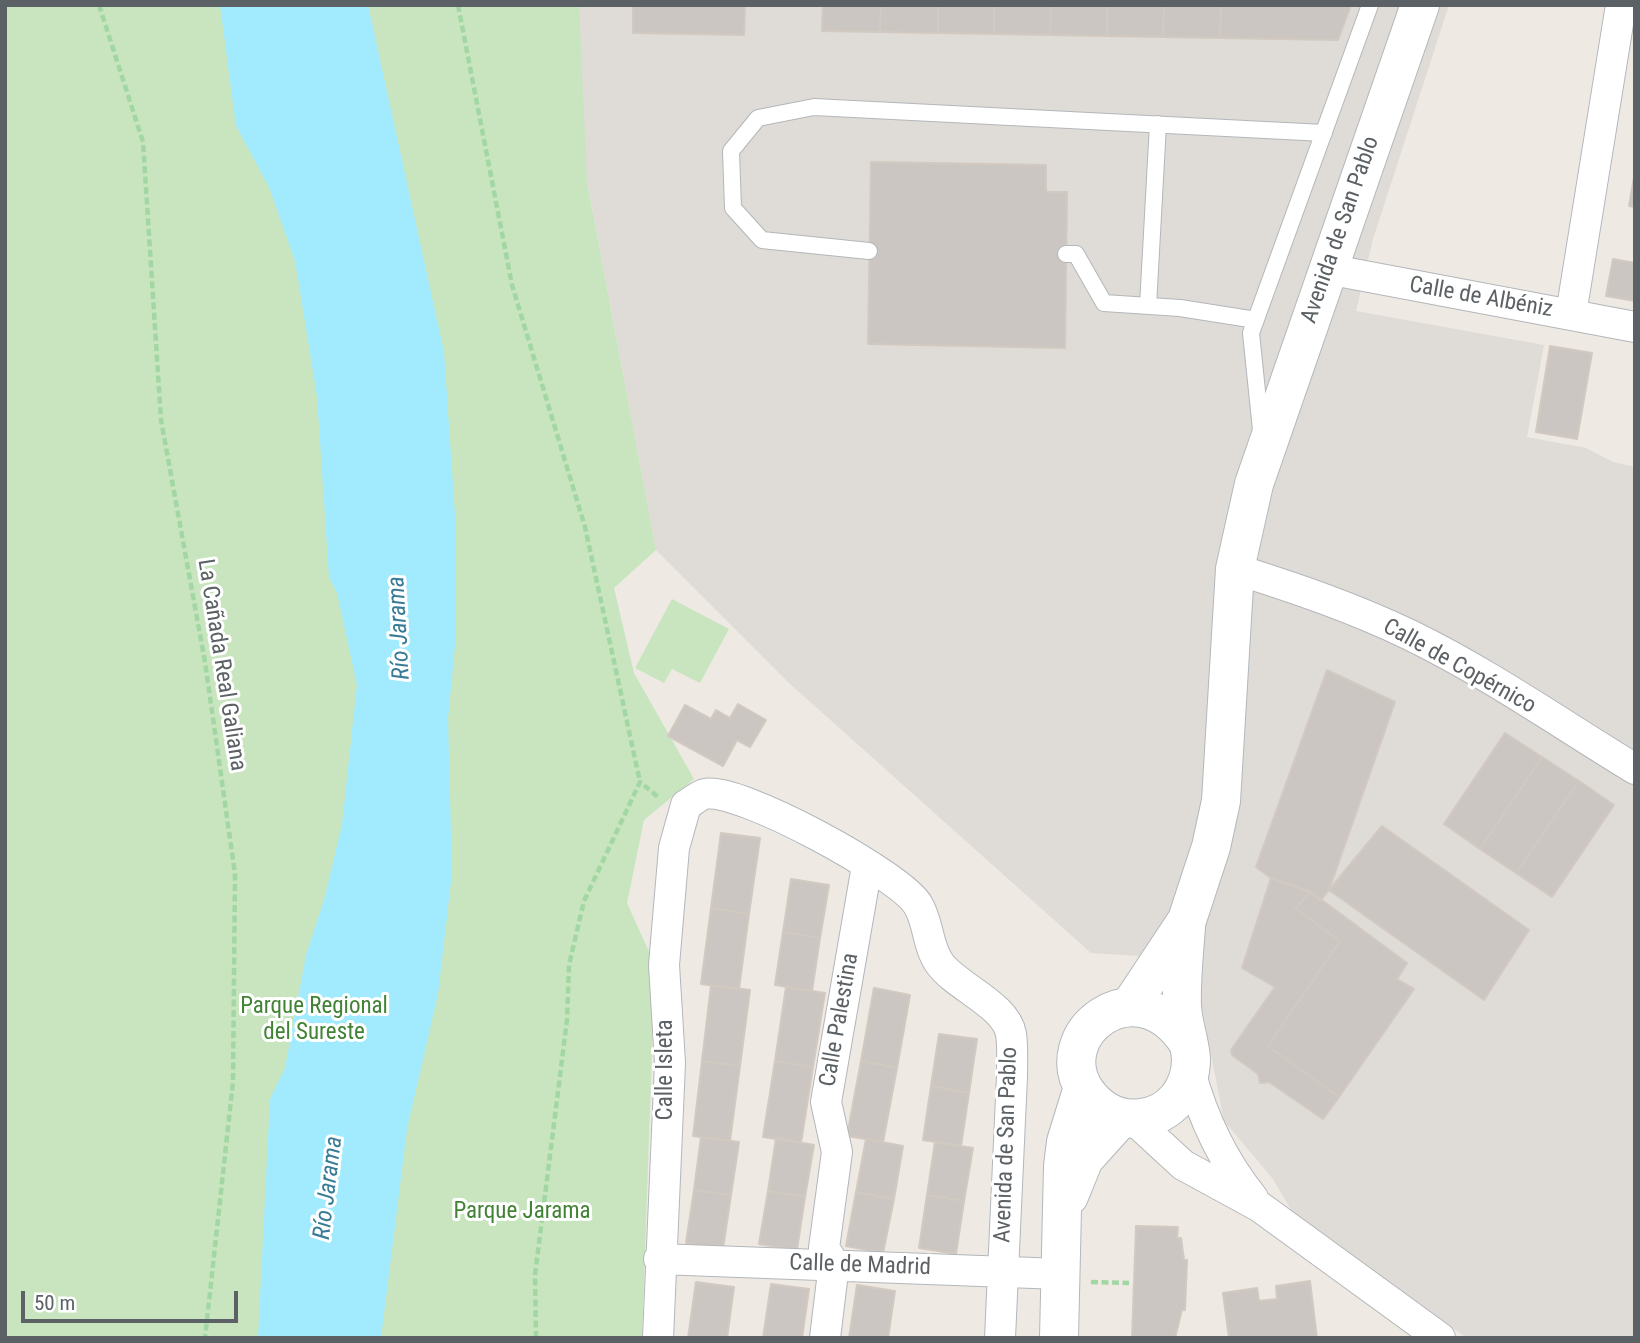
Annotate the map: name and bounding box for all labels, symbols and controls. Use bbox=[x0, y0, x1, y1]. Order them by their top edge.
street label: Avenida de San Pablo bbox=[1296, 133, 1386, 327]
street label: Calle de Albéniz bbox=[1407, 272, 1555, 324]
street label: La Cañada Real Galiana bbox=[191, 557, 251, 773]
water label: Río Jarama bbox=[383, 575, 417, 681]
street label: Calle de Copérnico bbox=[1378, 614, 1540, 720]
street label: Calle Palestina bbox=[815, 951, 865, 1089]
park label: Parque Regional del Sureste bbox=[240, 993, 388, 1047]
street label: Calle Isleta bbox=[652, 1020, 680, 1120]
street label: Avenida de San Pablo bbox=[990, 1047, 1024, 1243]
water label: Río Jarama bbox=[308, 1135, 350, 1241]
park label: Parque Jarama bbox=[453, 1198, 591, 1226]
street label: Calle de Madrid bbox=[789, 1250, 931, 1282]
scale bar bbox=[24, 1276, 242, 1320]
text: 50 m bbox=[34, 1291, 75, 1315]

